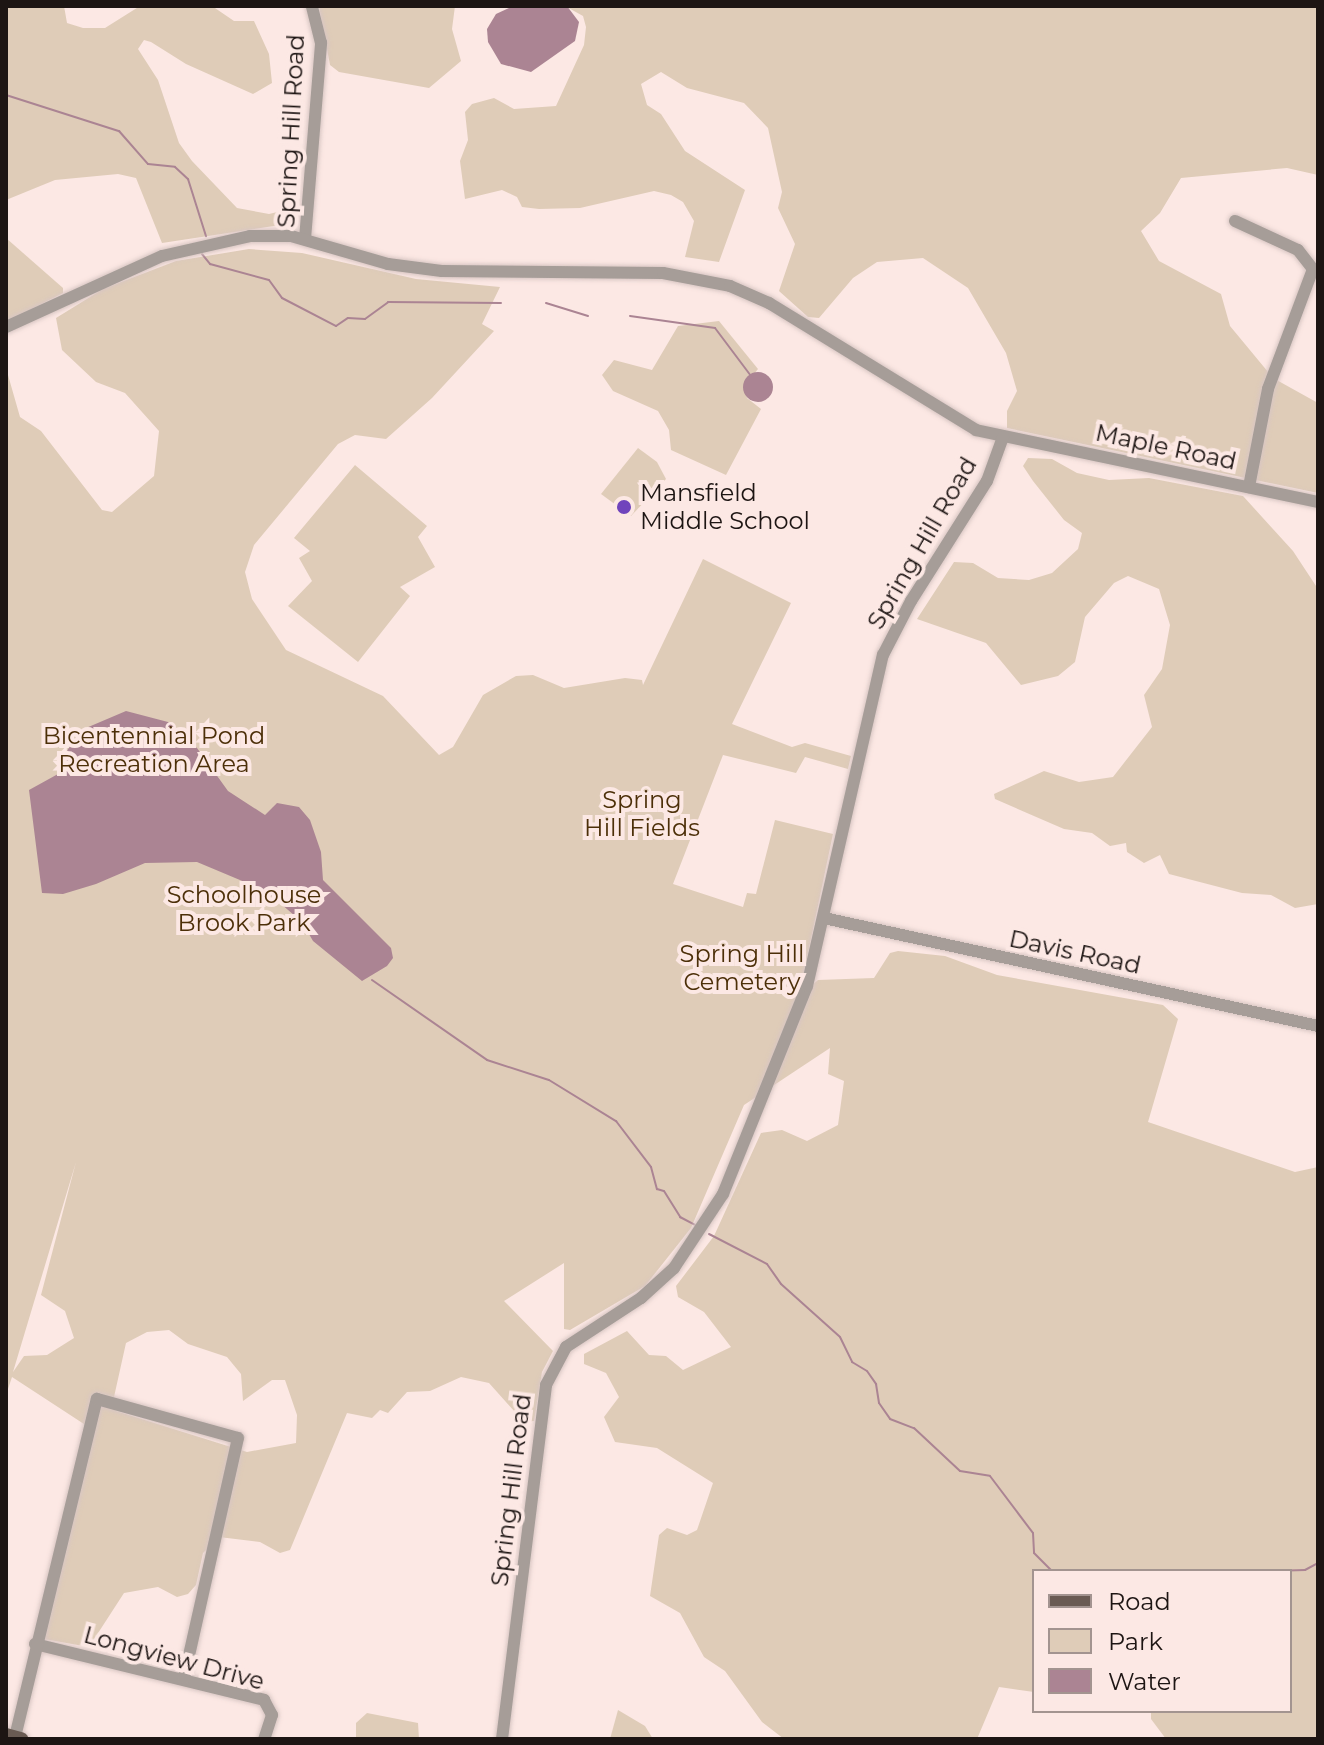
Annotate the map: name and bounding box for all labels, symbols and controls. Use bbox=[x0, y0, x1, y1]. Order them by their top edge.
street label: Spring Hill Road bbox=[272, 33, 310, 229]
street label: Maple Road bbox=[1093, 418, 1239, 476]
street label: Spring Hill Road bbox=[861, 452, 983, 634]
place label: Mansfield Middle School bbox=[640, 479, 810, 535]
marker: Mansfield Middle School bbox=[615, 498, 633, 516]
park label: Bicentennial Pond Recreation Area bbox=[43, 722, 265, 778]
park label: Spring Hill Fields bbox=[584, 786, 700, 842]
park label: Schoolhouse Brook Park bbox=[167, 881, 321, 937]
street label: Davis Road bbox=[1006, 924, 1144, 980]
park label: Spring Hill Cemetery bbox=[680, 940, 804, 996]
street label: Spring Hill Road bbox=[485, 1392, 537, 1588]
legend bbox=[1032, 1569, 1292, 1713]
text: Road bbox=[1108, 1587, 1171, 1616]
street label: Longview Drive bbox=[81, 1620, 267, 1696]
text: Park bbox=[1108, 1627, 1163, 1656]
text: Water bbox=[1108, 1667, 1181, 1696]

